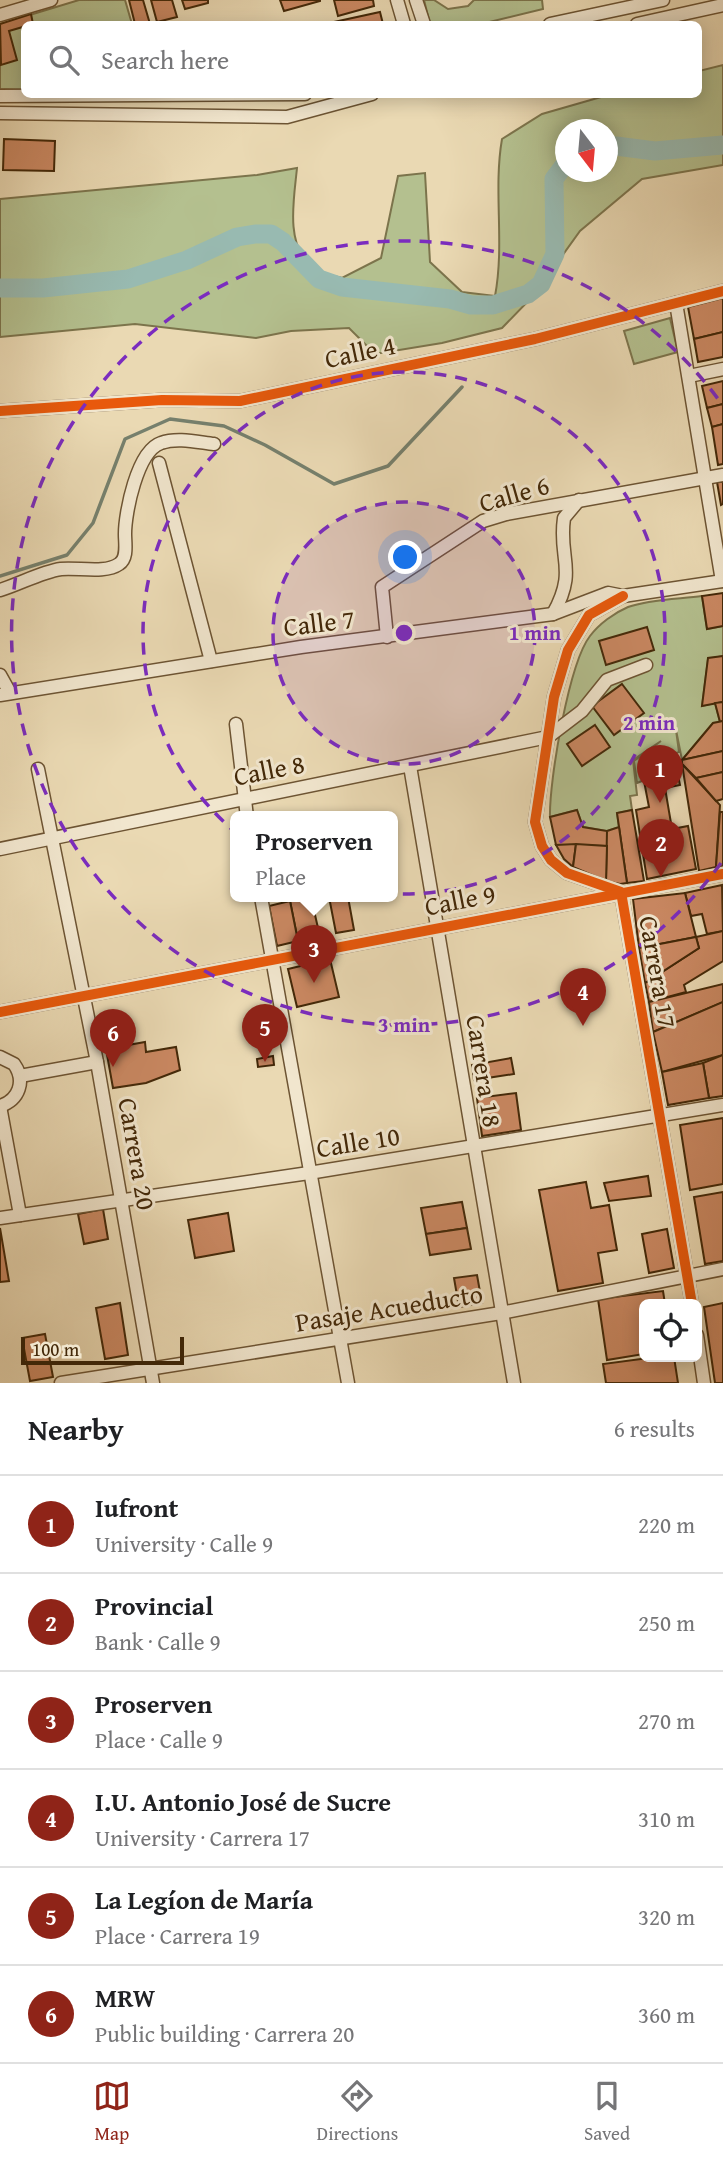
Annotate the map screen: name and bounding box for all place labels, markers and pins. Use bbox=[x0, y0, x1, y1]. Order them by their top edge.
centre of rings bbox=[392, 621, 416, 645]
pin: 1 bbox=[637, 745, 683, 803]
pin: 2 bbox=[638, 819, 684, 877]
pin: 3 bbox=[291, 925, 337, 983]
pin: 4 bbox=[560, 968, 606, 1026]
pin: 5 bbox=[242, 1004, 288, 1062]
pin: 6 bbox=[90, 1009, 136, 1067]

